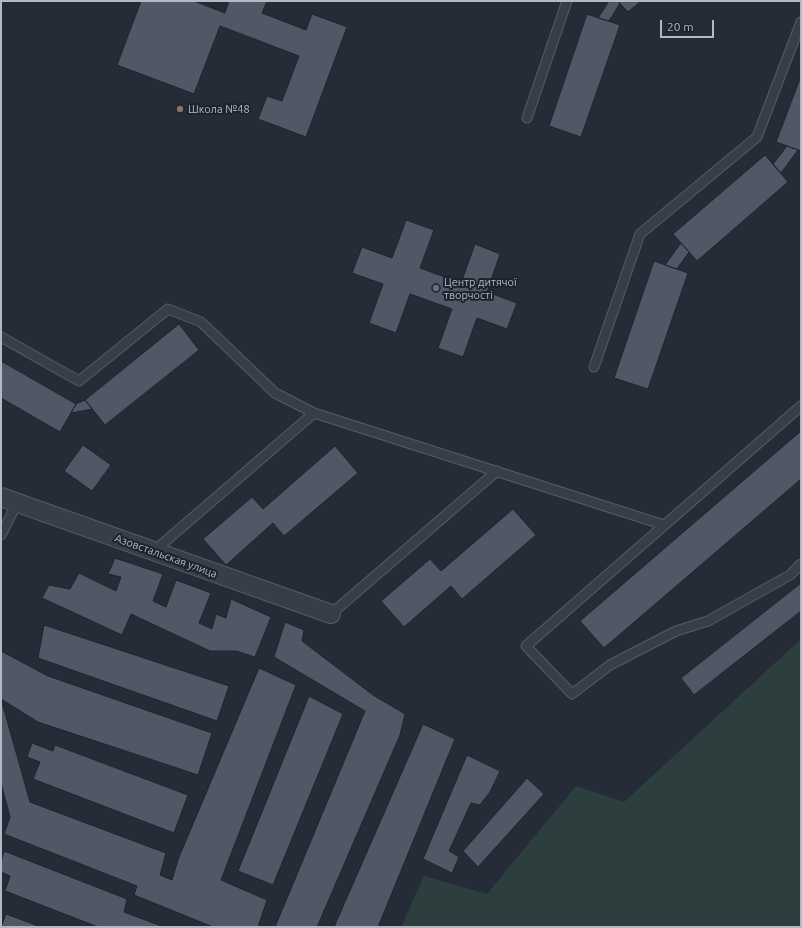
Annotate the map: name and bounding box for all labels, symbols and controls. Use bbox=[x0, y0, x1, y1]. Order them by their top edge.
scale bar bbox=[662, 12, 716, 38]
text: 20 m bbox=[667, 20, 694, 33]
place label: Школа №48 bbox=[188, 102, 250, 116]
marker: Школа №48 bbox=[175, 104, 185, 114]
place label: Центр дитячої творчості bbox=[444, 275, 517, 301]
marker: Центр дитячої творчості bbox=[431, 283, 441, 293]
street label: Азовстальская улица bbox=[113, 531, 219, 581]

